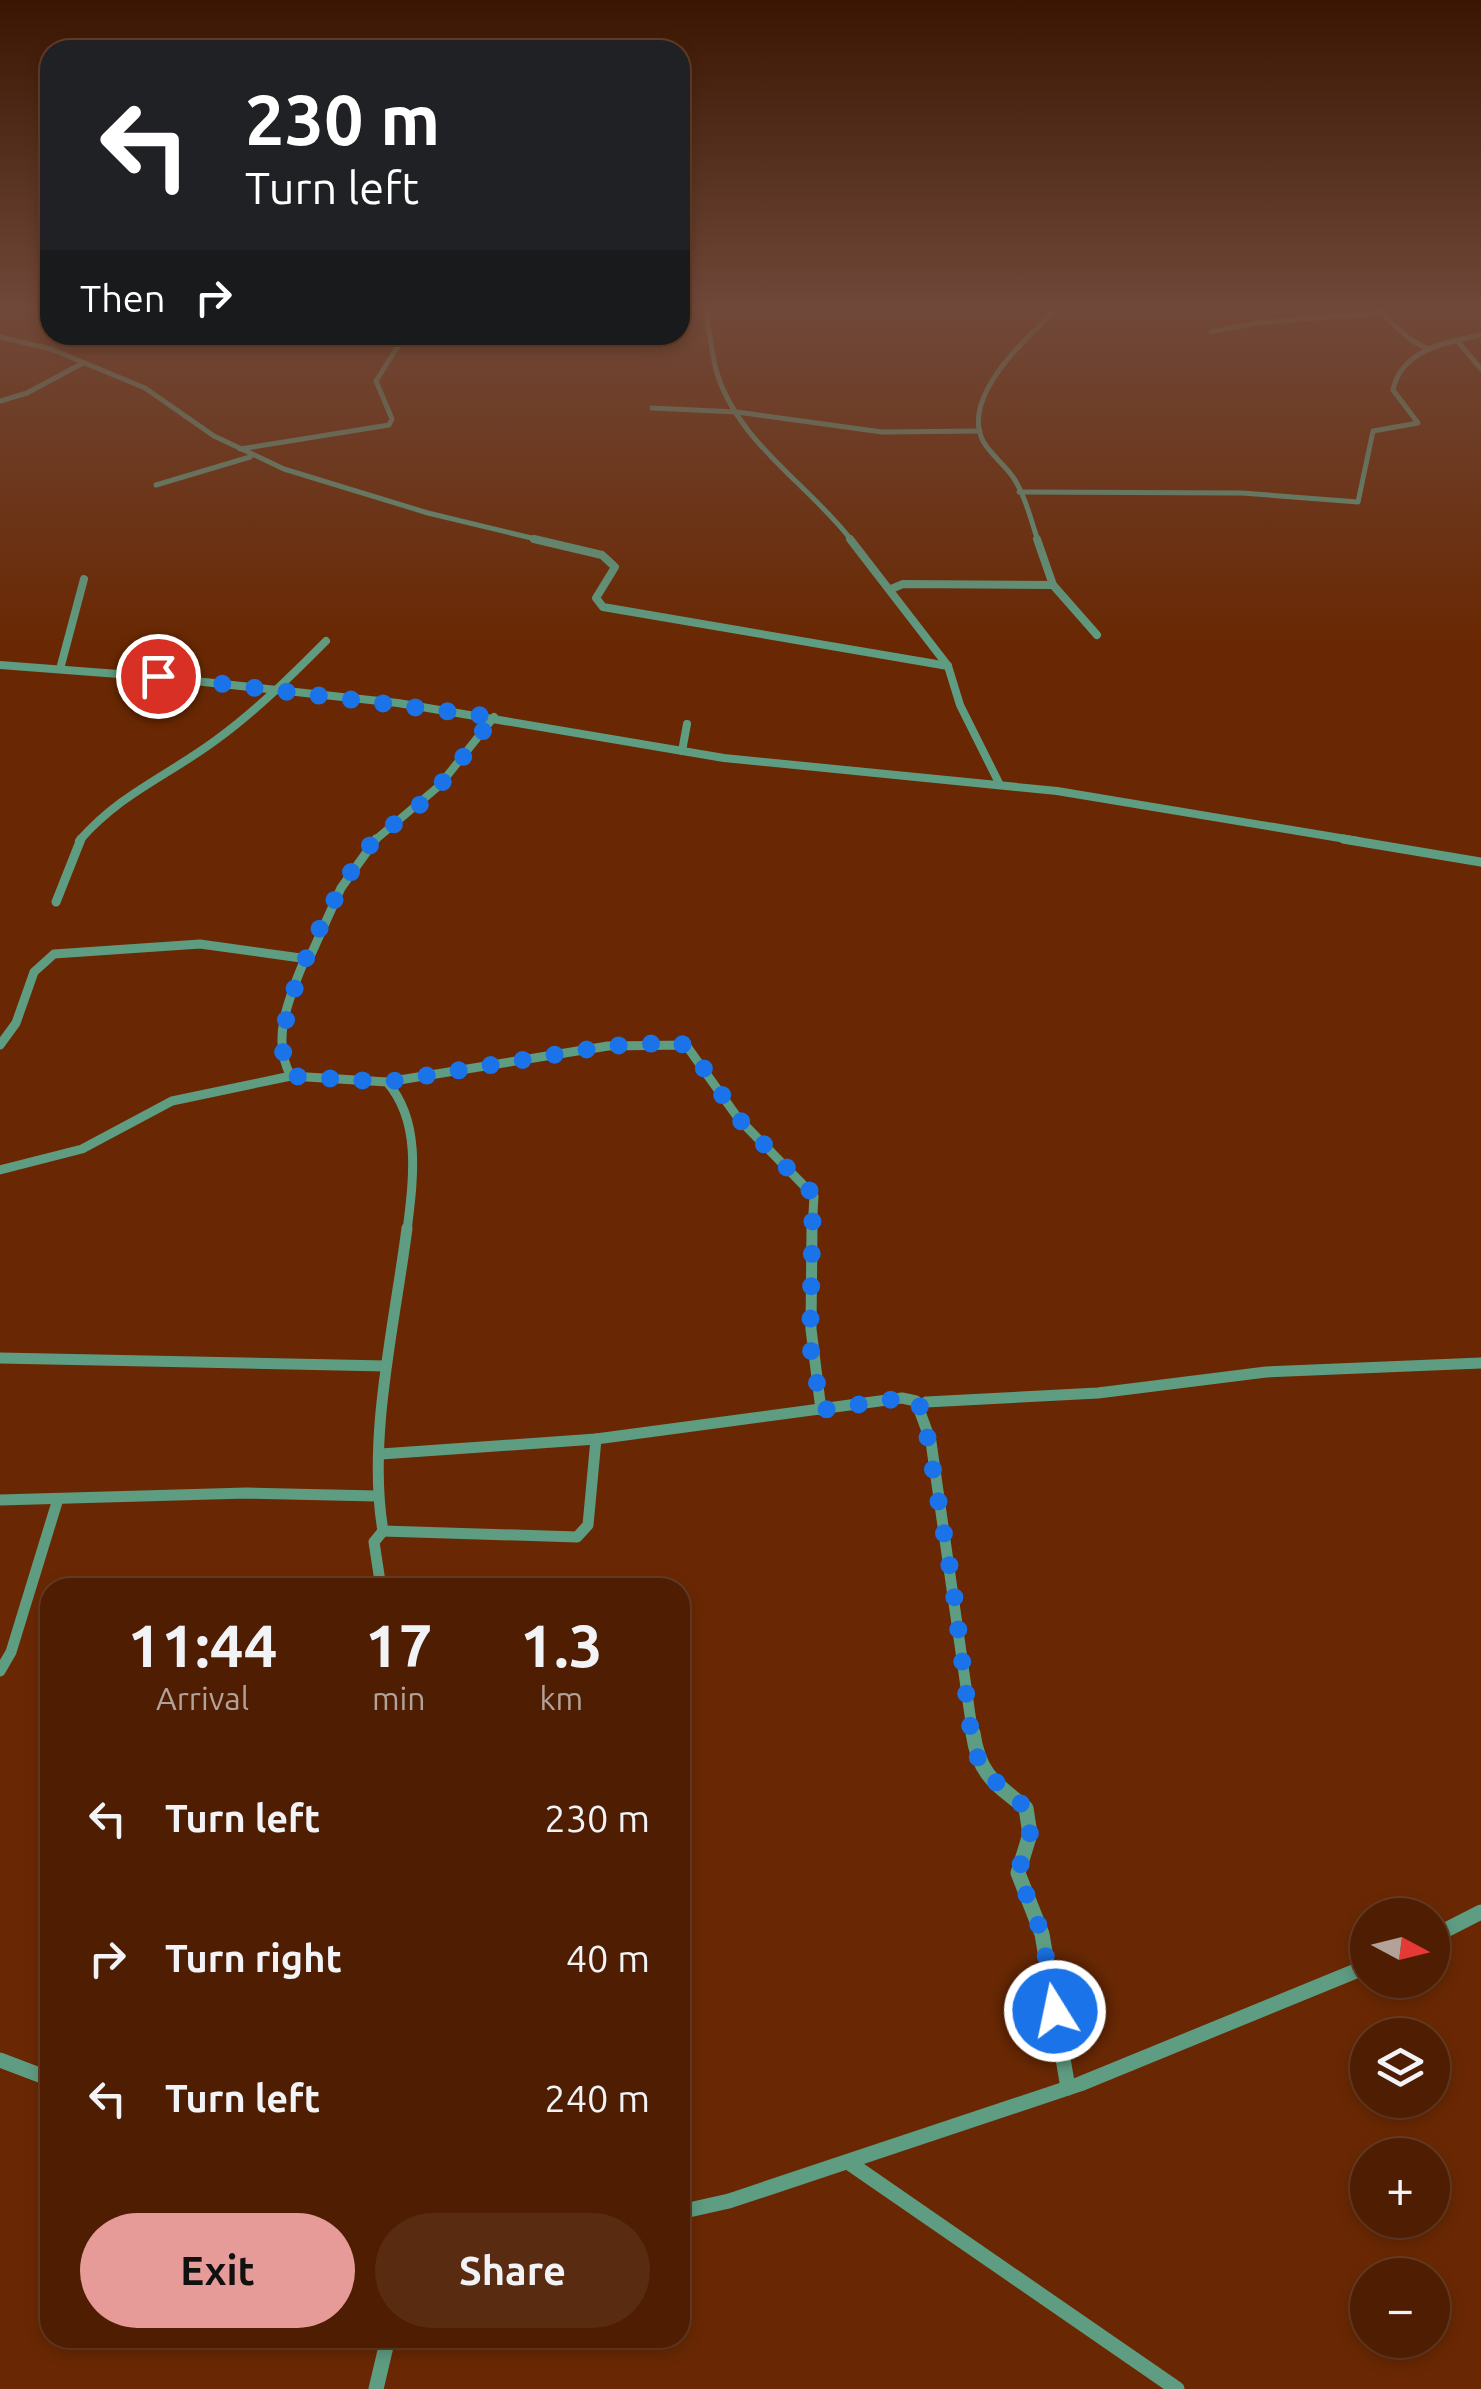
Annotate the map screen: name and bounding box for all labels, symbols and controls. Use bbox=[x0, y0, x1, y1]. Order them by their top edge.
icon: left bbox=[80, 80, 210, 210]
text: 230 m bbox=[245, 80, 440, 158]
text: Turn left bbox=[245, 162, 419, 213]
icon: right bbox=[186, 270, 241, 325]
text: Then bbox=[80, 277, 166, 319]
pin bbox=[116, 634, 201, 719]
icon: arrive bbox=[131, 649, 186, 704]
text: 11:44 bbox=[127, 1611, 278, 1678]
text: 17 bbox=[365, 1611, 433, 1678]
text: 1.3 bbox=[520, 1611, 603, 1678]
text: Arrival bbox=[156, 1680, 249, 1716]
text: min bbox=[372, 1680, 426, 1716]
text: km bbox=[539, 1680, 583, 1716]
icon: left bbox=[80, 1791, 135, 1846]
text: Turn left bbox=[165, 1797, 320, 1839]
text: 230 m bbox=[544, 1797, 650, 1839]
north arrow bbox=[1350, 1898, 1450, 1998]
map controls bbox=[1350, 1898, 1450, 2358]
icon: right bbox=[80, 1931, 135, 1986]
text: Turn right bbox=[165, 1937, 342, 1979]
text: 40 m bbox=[566, 1937, 650, 1979]
position arrow bbox=[1003, 1959, 1107, 2063]
button: layers bbox=[1350, 2018, 1450, 2118]
icon: left bbox=[80, 2071, 135, 2126]
text: Turn left bbox=[165, 2077, 320, 2119]
text: 240 m bbox=[544, 2077, 650, 2119]
button: + bbox=[1350, 2138, 1450, 2238]
button: Exit bbox=[80, 2213, 355, 2328]
button: Share bbox=[375, 2213, 650, 2328]
button: − bbox=[1350, 2258, 1450, 2358]

